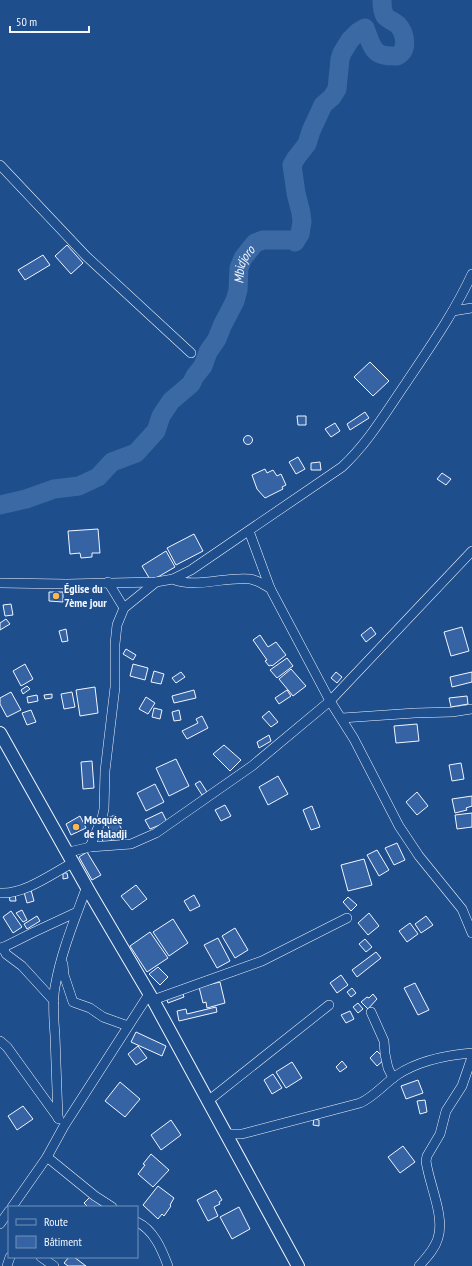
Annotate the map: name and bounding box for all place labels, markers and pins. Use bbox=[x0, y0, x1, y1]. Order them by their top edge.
place label: Église du 7ème jour bbox=[64, 581, 107, 610]
marker: Église du 7ème jour bbox=[51, 591, 61, 601]
place label: Mosquée de Haladji bbox=[84, 812, 127, 841]
marker: Mosquée de Haladji bbox=[71, 822, 81, 832]

